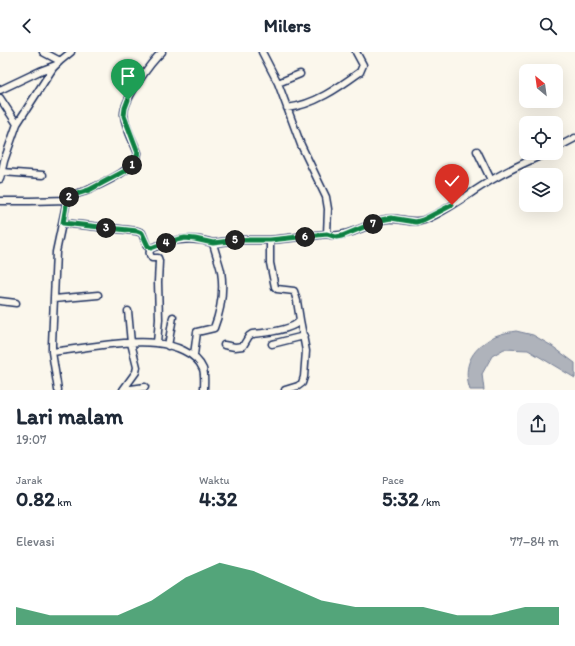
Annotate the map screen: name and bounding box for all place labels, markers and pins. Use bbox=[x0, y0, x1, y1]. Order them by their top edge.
pin bbox=[111, 59, 145, 100]
pin: 1 bbox=[122, 155, 142, 175]
pin bbox=[435, 164, 469, 205]
pin: 2 bbox=[59, 187, 79, 207]
pin: 7 bbox=[363, 214, 383, 234]
pin: 3 bbox=[96, 218, 116, 238]
pin: 6 bbox=[295, 227, 315, 247]
pin: 5 bbox=[225, 230, 245, 250]
pin: 4 bbox=[156, 233, 176, 253]

